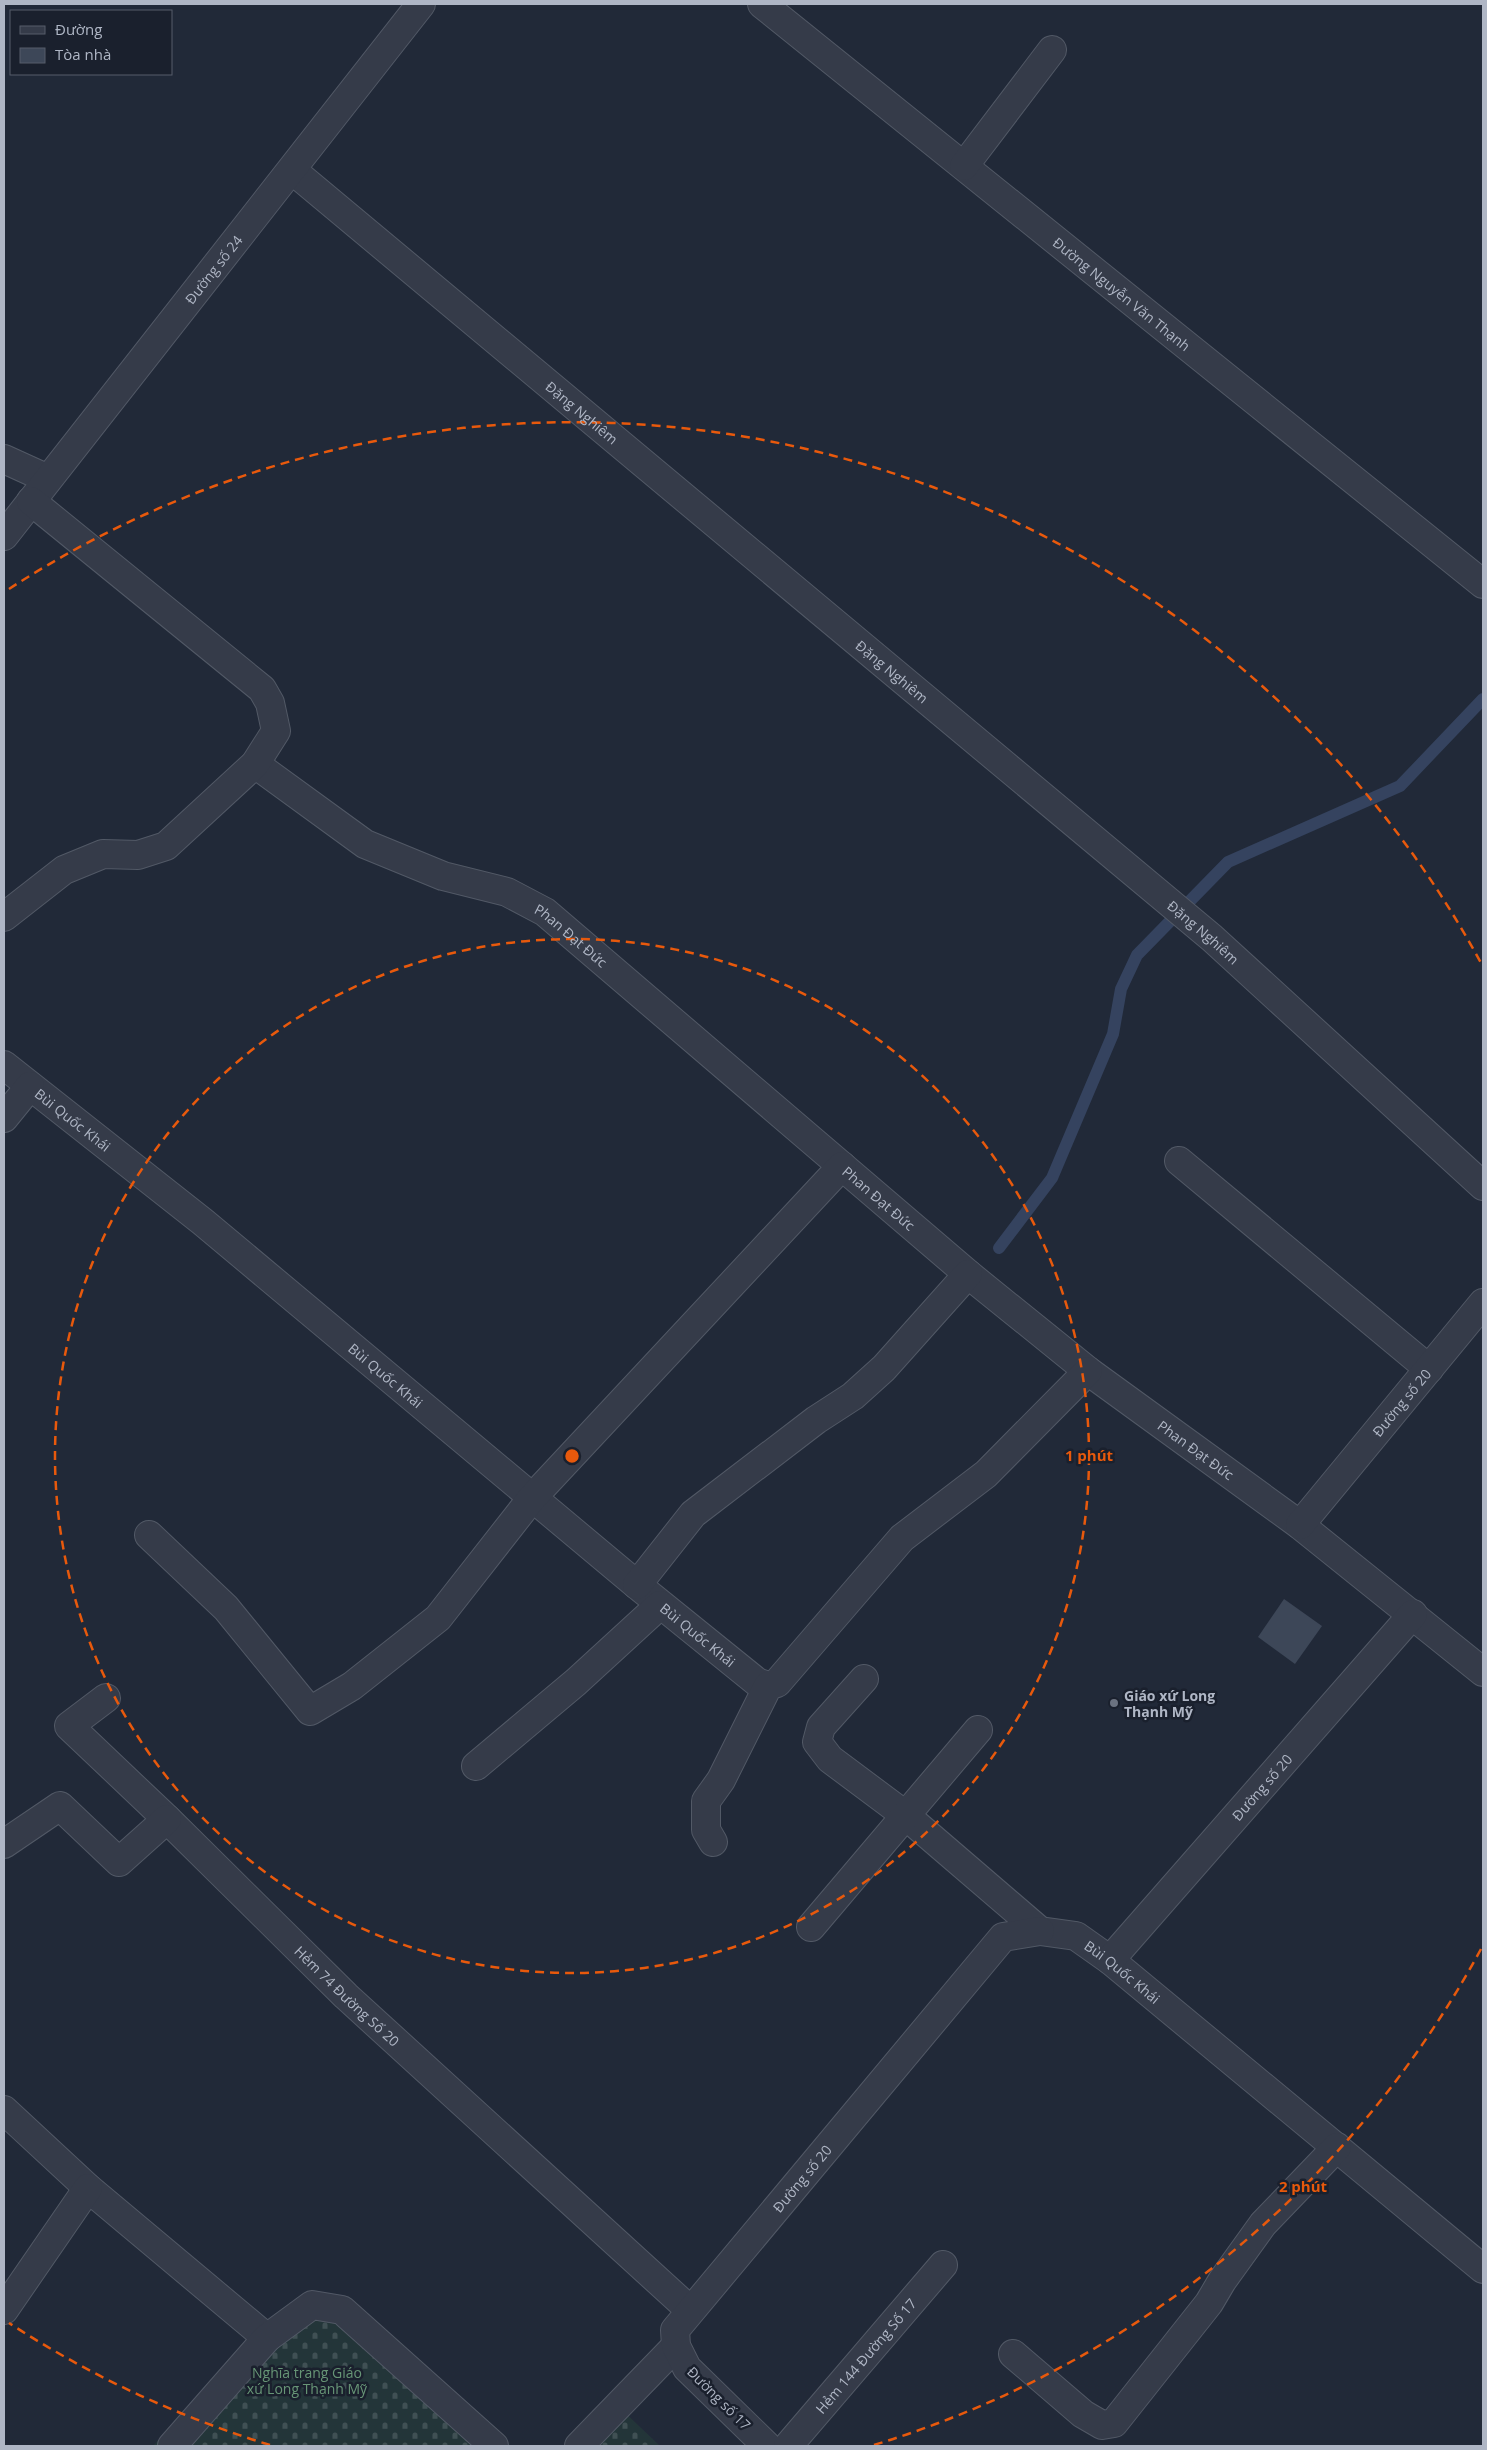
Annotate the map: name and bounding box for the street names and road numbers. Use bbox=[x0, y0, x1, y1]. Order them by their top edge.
street label: Đường số 24 bbox=[180, 231, 246, 308]
street label: Đường Nguyễn Văn Thạnh bbox=[1049, 232, 1195, 355]
street label: Đặng Nghiêm bbox=[542, 376, 622, 448]
street label: Đặng Nghiêm bbox=[852, 635, 933, 707]
street label: Đặng Nghiêm bbox=[1164, 896, 1244, 968]
street label: Phan Đạt Đức bbox=[532, 899, 612, 971]
street label: Bùi Quốc Khái bbox=[31, 1084, 115, 1155]
street label: Phan Đạt Đức bbox=[839, 1162, 920, 1235]
street label: Bùi Quốc Khái bbox=[345, 1338, 427, 1412]
street label: Đường số 20 bbox=[1368, 1364, 1435, 1440]
street label: Phan Đạt Đức bbox=[1154, 1416, 1238, 1484]
street label: Bùi Quốc Khái bbox=[657, 1598, 740, 1671]
street label: Đường số 20 bbox=[1227, 1750, 1296, 1824]
street label: Bùi Quốc Khái bbox=[1081, 1936, 1164, 2007]
street label: Hẻm 74 Đường Số 20 bbox=[291, 1941, 404, 2050]
street label: Đường số 20 bbox=[768, 2140, 835, 2216]
street label: Hẻm 144 Đường Số 17 bbox=[811, 2294, 920, 2417]
street label: Đường số 17 bbox=[683, 2362, 755, 2434]

